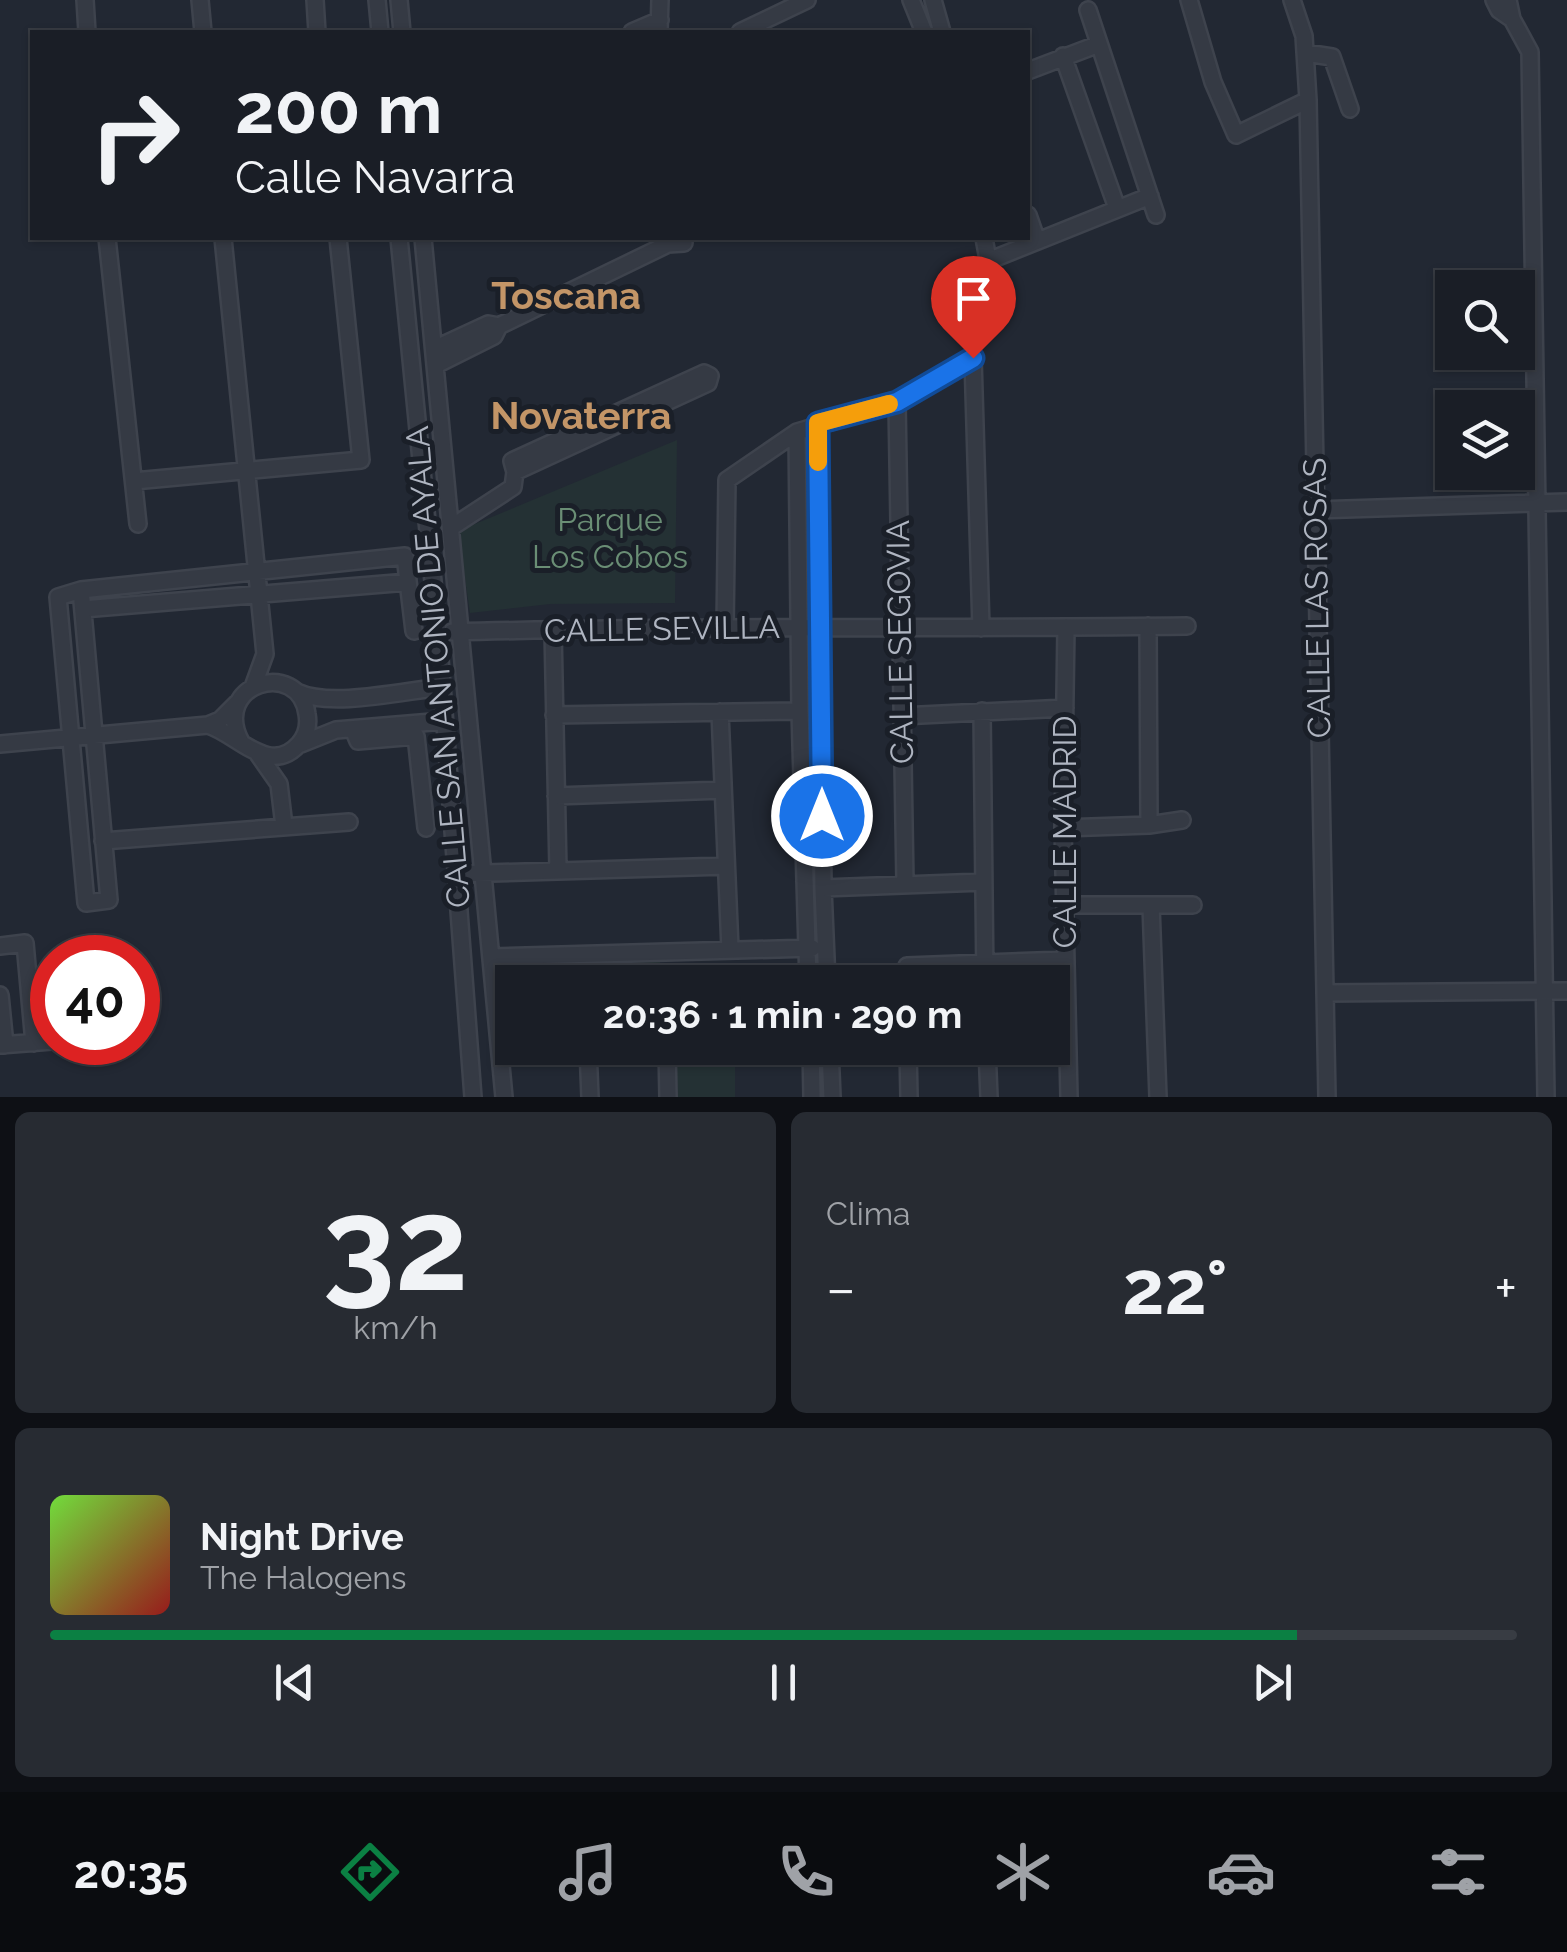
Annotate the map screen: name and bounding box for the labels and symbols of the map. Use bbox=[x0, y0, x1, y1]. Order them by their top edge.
pin bbox=[931, 256, 1016, 359]
district label: Toscana bbox=[491, 273, 641, 318]
district label: Novaterra bbox=[490, 393, 672, 438]
street label: CALLE SAN ANTONIO DE AYALA bbox=[398, 424, 477, 909]
street label: CALLE LAS ROSAS bbox=[1296, 457, 1337, 739]
park label: Parque Los Cobos bbox=[532, 501, 688, 575]
street label: CALLE SEGOVIA bbox=[879, 519, 920, 764]
street label: CALLE SEVILLA bbox=[544, 608, 781, 649]
street label: CALLE MADRID bbox=[1046, 716, 1083, 948]
position arrow bbox=[770, 764, 874, 868]
speed limit sign: 40 bbox=[30, 935, 160, 1065]

